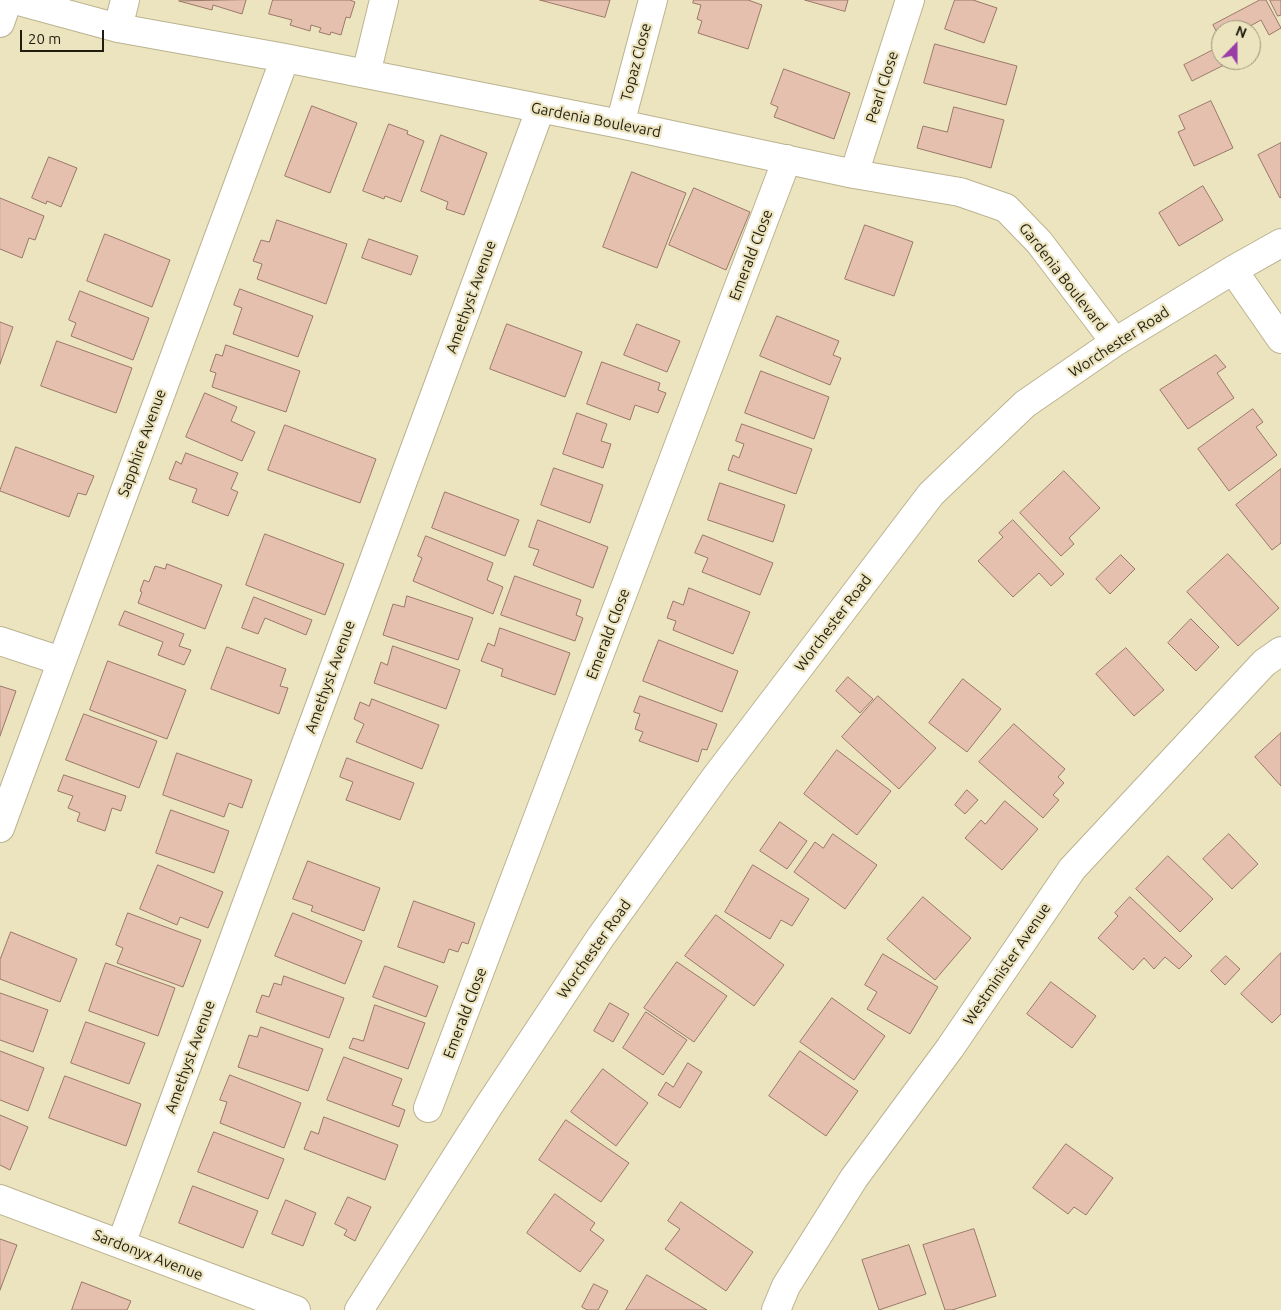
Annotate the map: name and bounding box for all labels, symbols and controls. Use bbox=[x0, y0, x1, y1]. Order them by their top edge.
scale bar bbox=[22, 20, 106, 52]
north arrow bbox=[1211, 20, 1261, 70]
street label: Topaz Close bbox=[617, 21, 655, 103]
text: N bbox=[1233, 23, 1249, 41]
text: 20 m bbox=[28, 30, 61, 47]
street label: Pearl Close bbox=[862, 49, 902, 125]
street label: Gardenia Boulevard bbox=[529, 99, 663, 141]
street label: Emerald Close bbox=[725, 207, 777, 303]
street label: Gardenia Boulevard bbox=[1015, 219, 1111, 335]
street label: Amethyst Avenue bbox=[442, 238, 500, 356]
street label: Worchester Road bbox=[1065, 303, 1173, 381]
street label: Sapphire Avenue bbox=[114, 387, 170, 499]
street label: Worchester Road bbox=[791, 571, 875, 675]
street label: Emerald Close bbox=[582, 586, 634, 682]
street label: Amethyst Avenue bbox=[301, 618, 359, 736]
street label: Worchester Road bbox=[553, 896, 635, 1002]
street label: Westminister Avenue bbox=[959, 900, 1055, 1028]
street label: Emerald Close bbox=[439, 965, 491, 1061]
street label: Amethyst Avenue bbox=[161, 998, 219, 1116]
street label: Sardonyx Avenue bbox=[91, 1226, 205, 1284]

